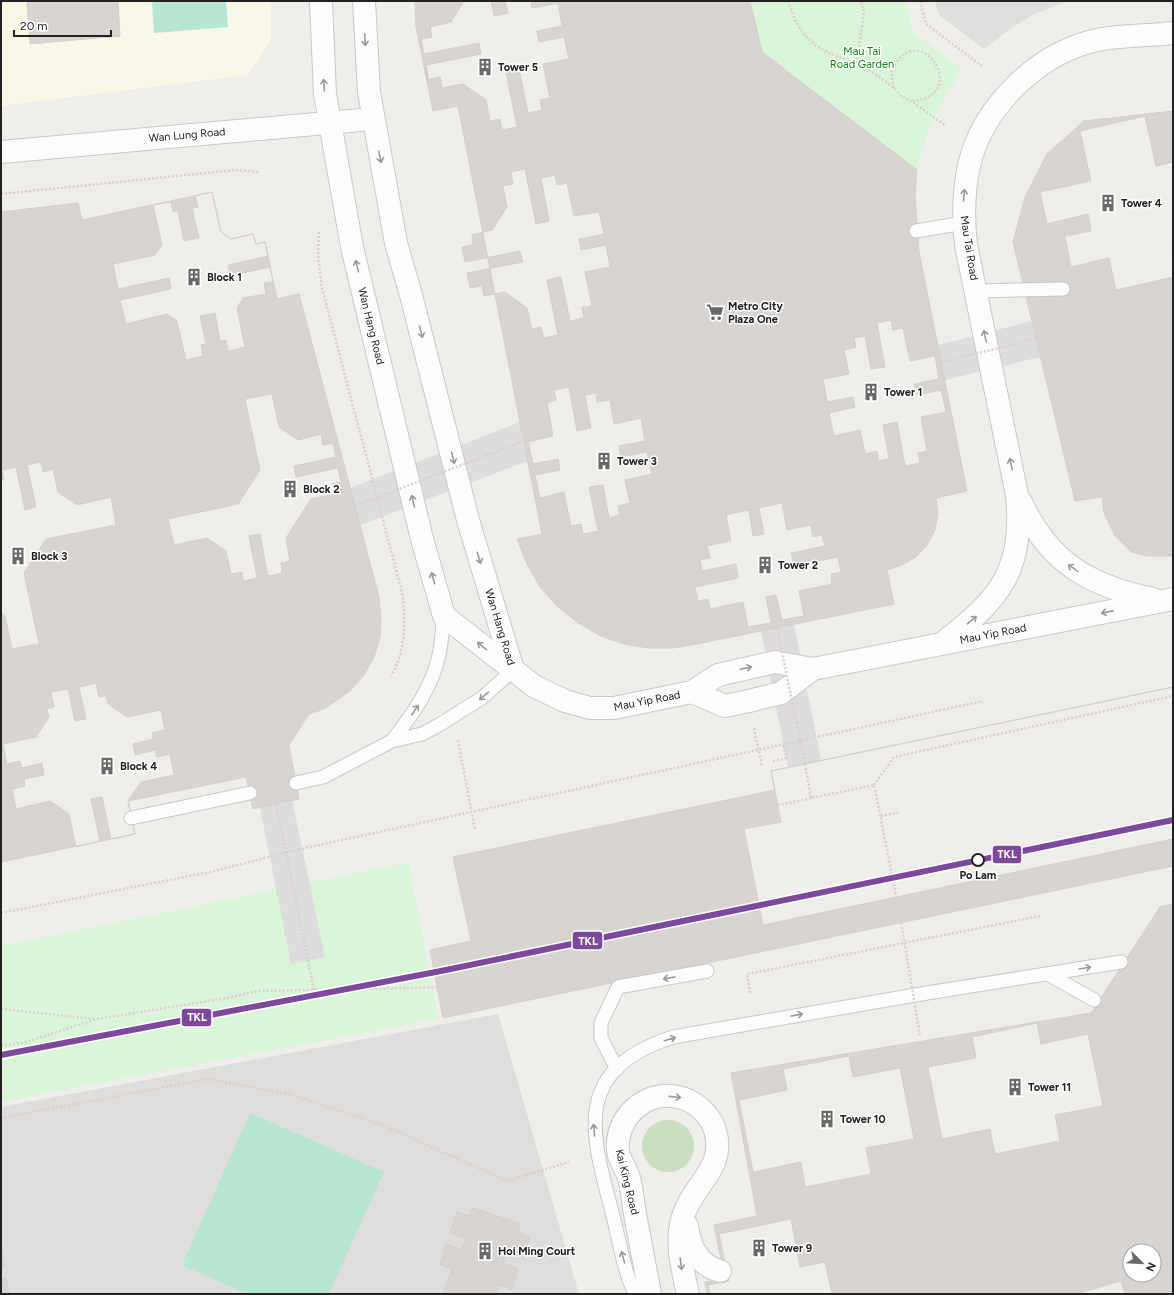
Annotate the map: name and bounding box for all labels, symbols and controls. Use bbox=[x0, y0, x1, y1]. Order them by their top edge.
scale bar bbox=[14, 12, 111, 38]
text: 20 m bbox=[20, 19, 48, 33]
one-way arrow bbox=[361, 33, 369, 46]
park label: Mau Tai Road Garden bbox=[830, 45, 894, 71]
building icon: Tower 5 bbox=[475, 57, 495, 77]
place label: Tower 5 bbox=[498, 61, 538, 74]
one-way arrow bbox=[320, 79, 328, 92]
street label: Wan Lung Road bbox=[148, 125, 226, 145]
one-way arrow bbox=[377, 150, 385, 163]
one-way arrow bbox=[961, 189, 968, 202]
building icon: Tower 4 bbox=[1098, 193, 1118, 213]
place label: Tower 4 bbox=[1121, 197, 1162, 210]
street label: Mau Tai Road bbox=[957, 215, 981, 281]
one-way arrow bbox=[352, 260, 360, 273]
building icon: Block 1 bbox=[184, 267, 204, 287]
place label: Block 1 bbox=[207, 271, 242, 284]
street label: Wan Hang Road bbox=[355, 286, 387, 366]
place label: Metro City Plaza One bbox=[728, 300, 783, 326]
supermarket icon: Metro City Plaza One bbox=[705, 302, 725, 322]
one-way arrow bbox=[417, 325, 425, 338]
one-way arrow bbox=[980, 330, 988, 343]
building icon: Tower 1 bbox=[861, 382, 881, 402]
place label: Tower 1 bbox=[884, 386, 922, 399]
one-way arrow bbox=[450, 451, 457, 464]
building icon: Tower 3 bbox=[594, 451, 614, 471]
place label: Tower 3 bbox=[617, 455, 657, 468]
one-way arrow bbox=[1006, 458, 1014, 471]
building icon: Block 2 bbox=[280, 479, 300, 499]
place label: Block 2 bbox=[303, 483, 340, 496]
one-way arrow bbox=[409, 495, 416, 508]
building icon: Block 3 bbox=[8, 546, 28, 566]
place label: Block 3 bbox=[31, 550, 68, 563]
one-way arrow bbox=[476, 551, 483, 564]
building icon: Tower 2 bbox=[755, 555, 775, 575]
place label: Tower 2 bbox=[778, 559, 818, 572]
one-way arrow bbox=[1068, 564, 1079, 573]
one-way arrow bbox=[429, 572, 436, 585]
street label: Wan Hang Road bbox=[482, 587, 518, 667]
one-way arrow bbox=[1101, 608, 1114, 616]
one-way arrow bbox=[966, 616, 977, 625]
street label: Mau Yip Road bbox=[959, 621, 1027, 647]
one-way arrow bbox=[477, 642, 488, 650]
one-way arrow bbox=[739, 663, 752, 671]
street label: Mau Yip Road bbox=[613, 688, 681, 714]
one-way arrow bbox=[478, 692, 489, 701]
one-way arrow bbox=[411, 705, 419, 716]
building icon: Block 4 bbox=[97, 756, 117, 776]
place label: Block 4 bbox=[120, 760, 157, 773]
line badge: TKL bbox=[992, 845, 1022, 864]
text: TKL bbox=[997, 848, 1017, 861]
marker: Po Lam bbox=[971, 853, 985, 867]
place label: Po Lam bbox=[960, 869, 997, 882]
line badge: TKL bbox=[572, 931, 603, 950]
text: TKL bbox=[578, 935, 598, 948]
one-way arrow bbox=[1078, 964, 1091, 972]
one-way arrow bbox=[662, 974, 675, 982]
line badge: TKL bbox=[181, 1008, 212, 1027]
text: TKL bbox=[187, 1011, 207, 1024]
one-way arrow bbox=[791, 1011, 804, 1019]
one-way arrow bbox=[663, 1034, 676, 1042]
building icon: Tower 11 bbox=[1005, 1077, 1025, 1097]
place label: Tower 11 bbox=[1028, 1081, 1071, 1094]
one-way arrow bbox=[668, 1093, 681, 1100]
building icon: Tower 10 bbox=[817, 1109, 837, 1129]
place label: Tower 10 bbox=[840, 1113, 886, 1126]
one-way arrow bbox=[591, 1124, 598, 1137]
street label: Kai King Road bbox=[613, 1148, 641, 1216]
building icon: Tower 9 bbox=[749, 1238, 769, 1258]
building icon: Hoi Ming Court bbox=[475, 1241, 495, 1261]
place label: Tower 9 bbox=[772, 1242, 812, 1255]
north arrow bbox=[1122, 1243, 1162, 1283]
place label: Hoi Ming Court bbox=[498, 1245, 576, 1258]
one-way arrow bbox=[619, 1251, 627, 1264]
one-way arrow bbox=[678, 1257, 685, 1270]
text: N bbox=[1143, 1260, 1158, 1273]

